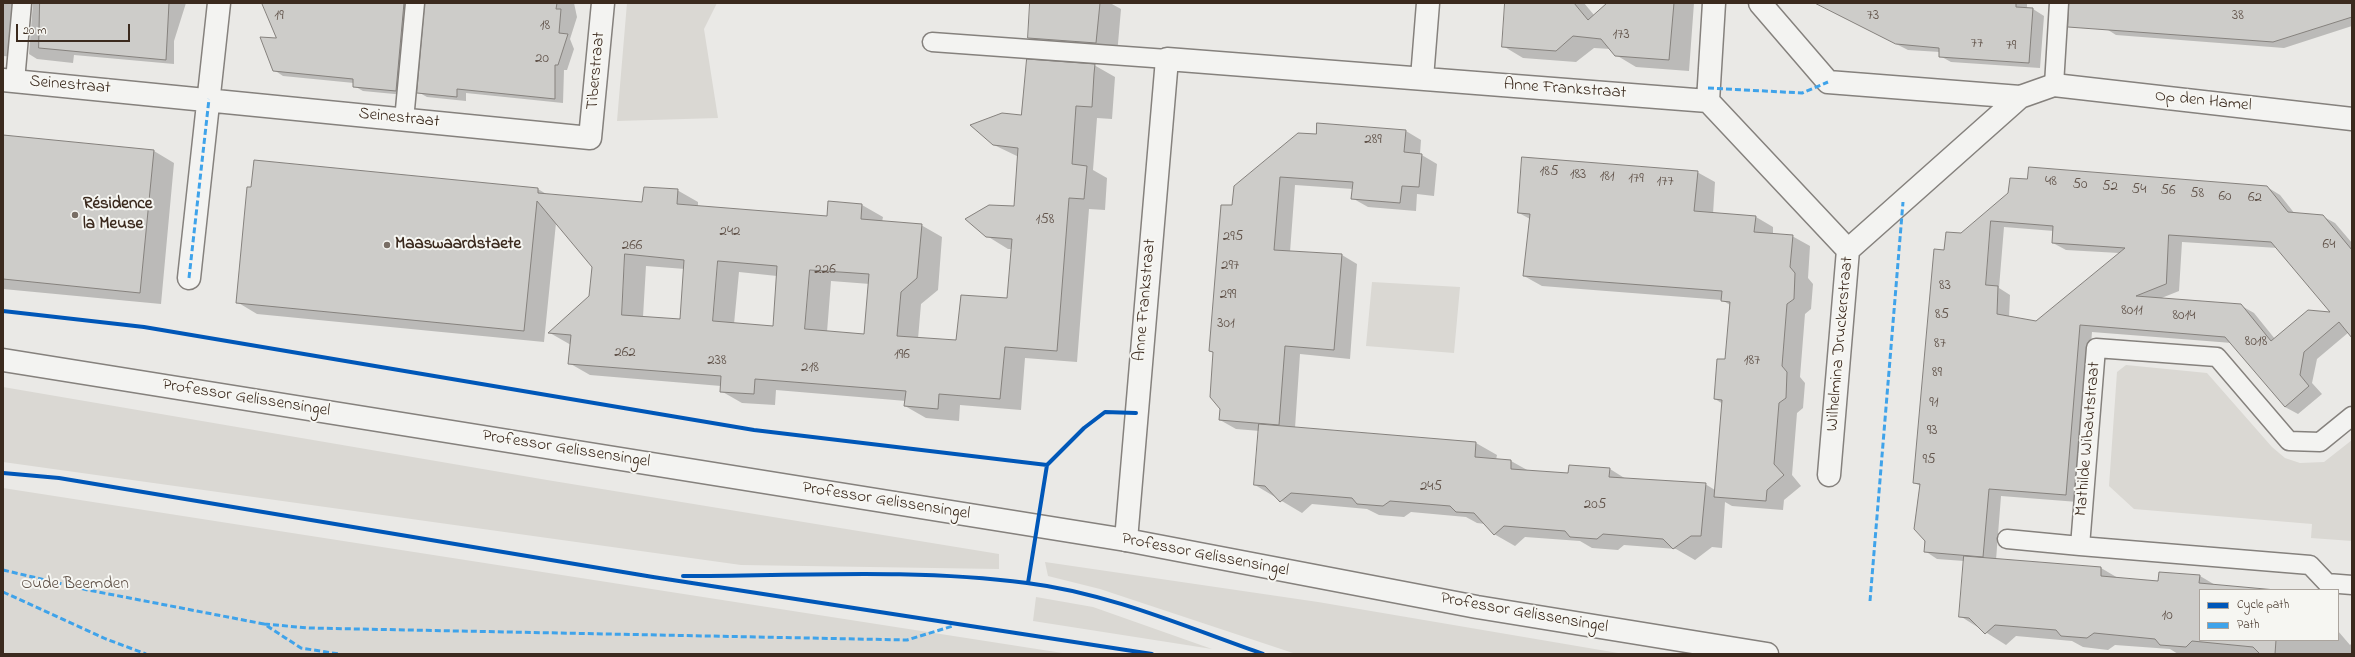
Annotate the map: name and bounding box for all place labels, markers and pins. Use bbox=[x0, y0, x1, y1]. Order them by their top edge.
place label: Résidence la Meuse bbox=[83, 195, 152, 235]
marker: Résidence la Meuse bbox=[70, 210, 80, 220]
place label: Maaswaardstaete bbox=[395, 235, 521, 255]
marker: Maaswaardstaete bbox=[382, 240, 392, 250]

